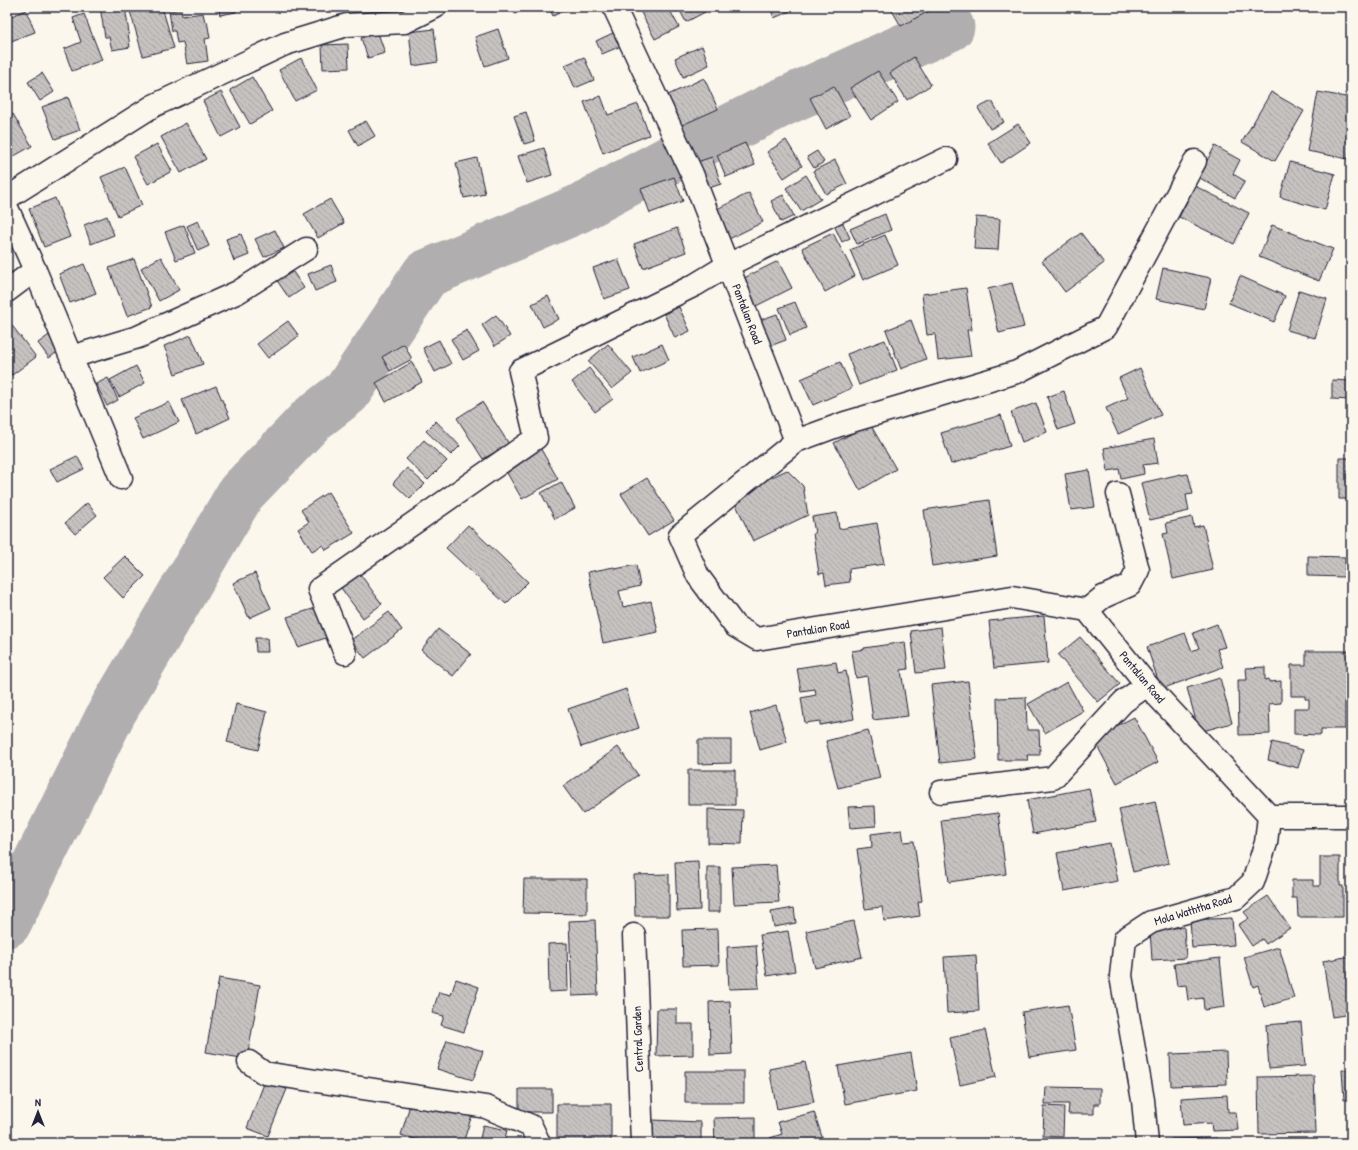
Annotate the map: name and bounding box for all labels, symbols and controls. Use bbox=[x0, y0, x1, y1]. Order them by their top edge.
street label: Pantalian Road bbox=[728, 281, 767, 347]
street label: Pantalian Road bbox=[785, 615, 851, 642]
street label: Pantalian Road bbox=[1116, 647, 1169, 707]
street label: Mola Waththa Road bbox=[1152, 890, 1234, 929]
street label: Central Garden bbox=[628, 1006, 647, 1072]
north arrow bbox=[18, 1092, 58, 1132]
text: N bbox=[35, 1095, 41, 1109]

